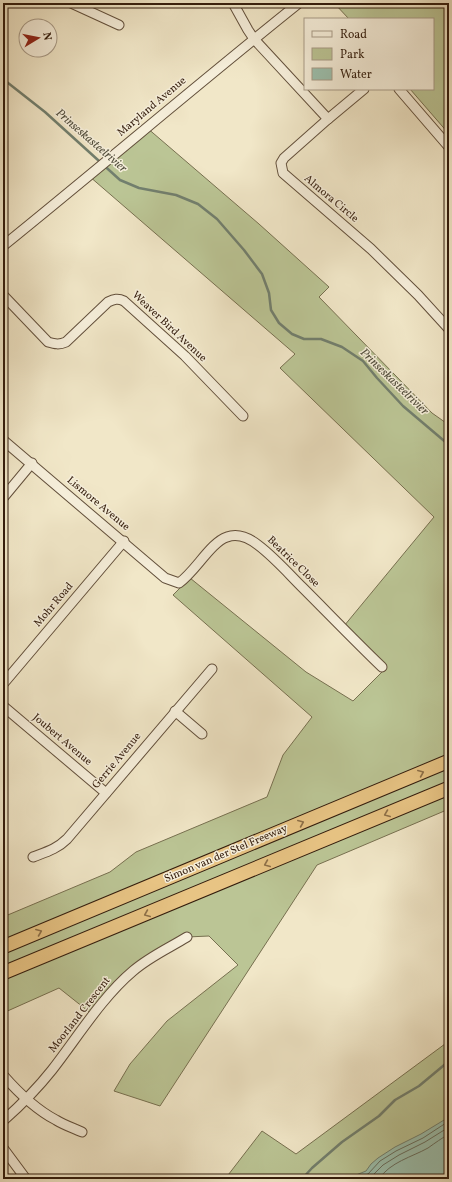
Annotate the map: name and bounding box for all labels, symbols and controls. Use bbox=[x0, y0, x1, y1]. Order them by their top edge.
north arrow bbox=[18, 18, 58, 58]
legend bbox=[304, 18, 434, 90]
text: Road bbox=[340, 27, 367, 43]
text: N bbox=[38, 31, 54, 42]
text: Park bbox=[340, 47, 365, 63]
text: Water bbox=[340, 67, 372, 83]
street label: Maryland Avenue bbox=[114, 74, 190, 140]
water label: Prinseskasteelrivier bbox=[52, 106, 130, 177]
street label: Almora Circle bbox=[300, 172, 362, 226]
street label: Weaver Bird Avenue bbox=[128, 288, 210, 366]
water label: Prinseskasteelrivier bbox=[356, 345, 432, 419]
street label: Lismore Avenue bbox=[63, 473, 133, 535]
street label: Beatrice Close bbox=[263, 533, 323, 591]
street label: Mohr Road bbox=[31, 580, 77, 630]
street label: Joubert Avenue bbox=[29, 711, 95, 769]
street label: Gerrie Avenue bbox=[89, 730, 145, 792]
one-way arrow bbox=[417, 770, 425, 778]
one-way arrow bbox=[384, 809, 392, 817]
one-way arrow bbox=[297, 820, 305, 828]
street label: Simon van der Stel Freeway bbox=[162, 821, 290, 887]
one-way arrow bbox=[264, 859, 272, 867]
one-way arrow bbox=[143, 909, 150, 917]
one-way arrow bbox=[36, 928, 43, 936]
street label: Moorland Crescent bbox=[46, 974, 114, 1056]

